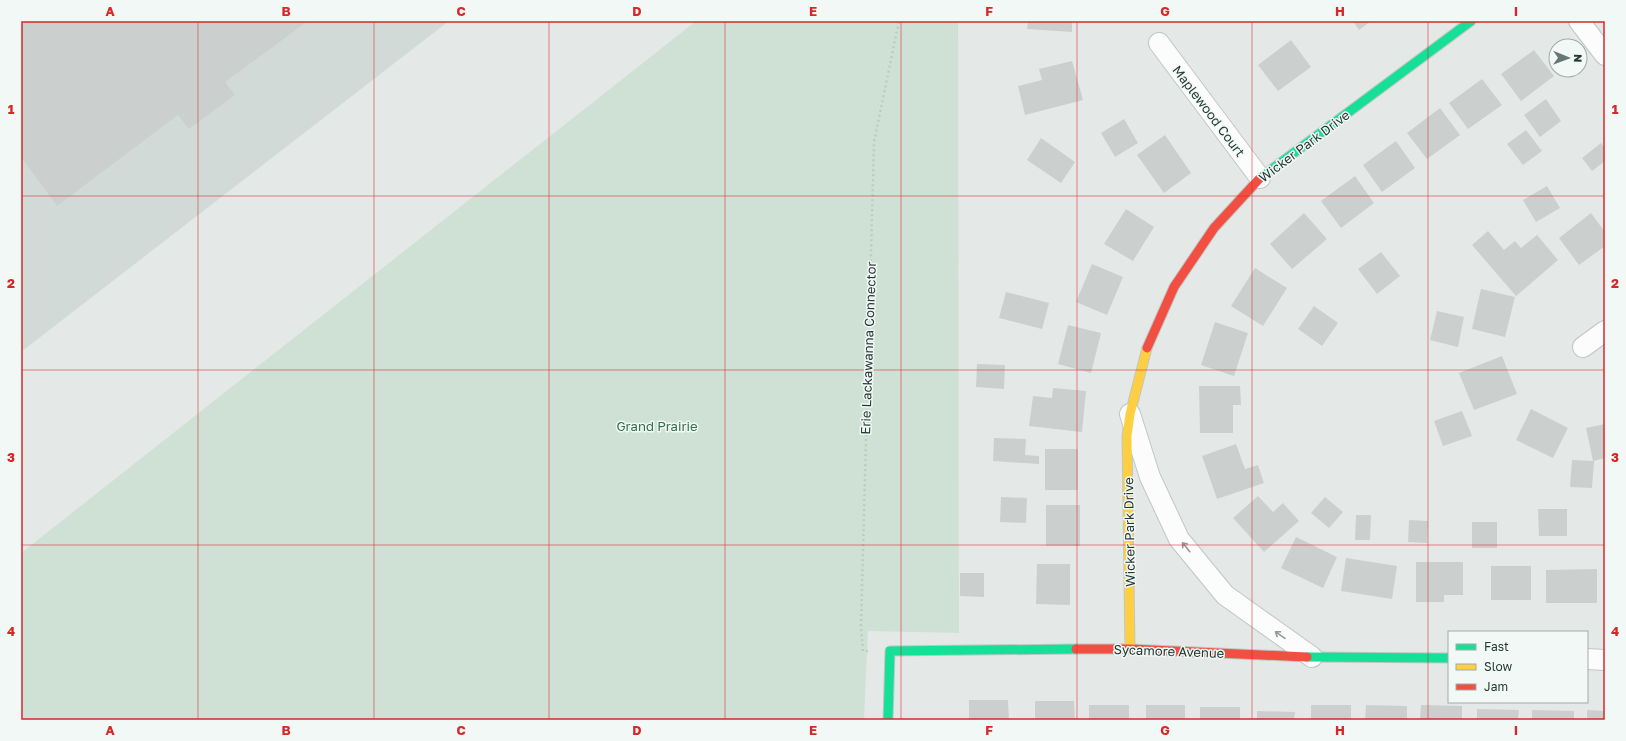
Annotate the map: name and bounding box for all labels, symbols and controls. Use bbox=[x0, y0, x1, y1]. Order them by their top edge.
text: A bbox=[105, 3, 115, 19]
text: B bbox=[281, 3, 291, 19]
text: C bbox=[456, 3, 466, 19]
text: D bbox=[632, 3, 642, 19]
text: E bbox=[809, 3, 817, 19]
text: F bbox=[985, 3, 993, 19]
text: G bbox=[1160, 3, 1170, 19]
text: H bbox=[1335, 3, 1345, 19]
text: I bbox=[1514, 3, 1518, 19]
north arrow bbox=[1548, 38, 1588, 78]
text: N bbox=[1572, 54, 1585, 62]
street label: Maplewood Court bbox=[1169, 62, 1249, 160]
text: 1 bbox=[8, 101, 15, 117]
text: 1 bbox=[1612, 101, 1619, 117]
street label: Wicker Park Drive bbox=[1255, 107, 1353, 185]
street label: Erie Lackawanna Connector bbox=[857, 261, 879, 435]
text: 2 bbox=[7, 275, 15, 291]
text: 2 bbox=[1611, 275, 1619, 291]
park label: Grand Prairie bbox=[616, 418, 698, 434]
text: 3 bbox=[7, 449, 15, 465]
text: 3 bbox=[1611, 449, 1619, 465]
street label: Wicker Park Drive bbox=[1120, 477, 1138, 587]
one-way arrow bbox=[1181, 542, 1190, 553]
text: 4 bbox=[7, 623, 15, 639]
text: 4 bbox=[1611, 623, 1619, 639]
one-way arrow bbox=[1275, 631, 1286, 639]
legend bbox=[1448, 631, 1588, 703]
text: Fast bbox=[1484, 639, 1509, 654]
street label: Sycamore Avenue bbox=[1113, 641, 1225, 661]
text: Slow bbox=[1484, 659, 1512, 674]
text: Jam bbox=[1484, 679, 1508, 694]
text: A bbox=[105, 722, 115, 738]
text: B bbox=[281, 722, 291, 738]
text: C bbox=[456, 722, 466, 738]
text: D bbox=[632, 722, 642, 738]
text: E bbox=[809, 722, 817, 738]
text: F bbox=[985, 722, 993, 738]
text: G bbox=[1160, 722, 1170, 738]
text: H bbox=[1335, 722, 1345, 738]
text: I bbox=[1514, 722, 1518, 738]

